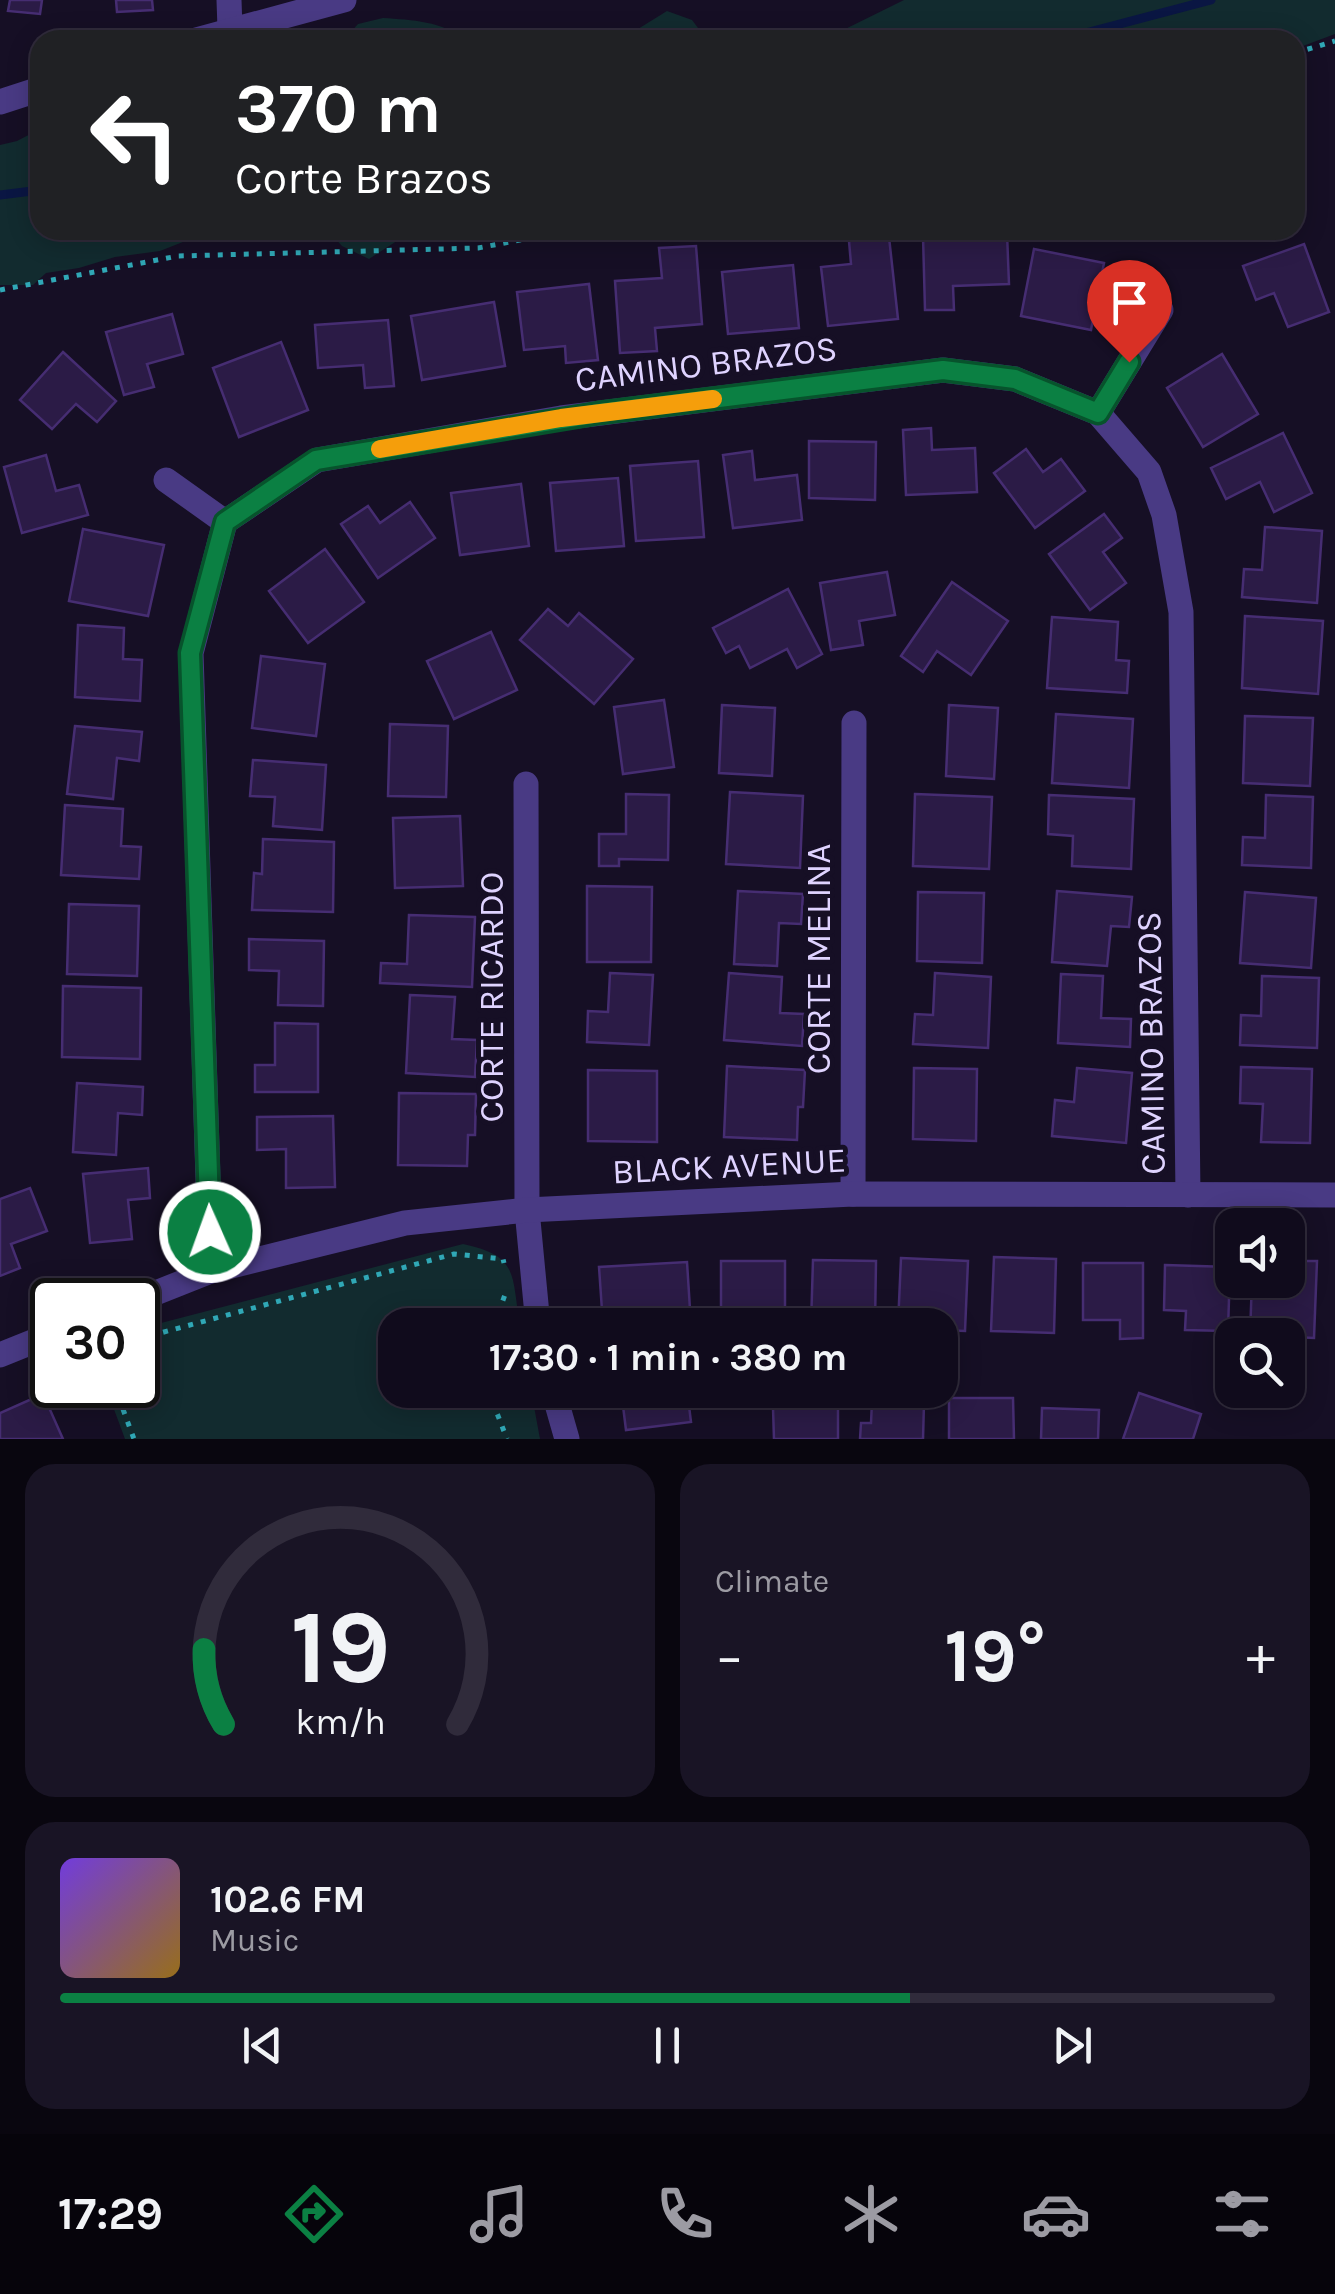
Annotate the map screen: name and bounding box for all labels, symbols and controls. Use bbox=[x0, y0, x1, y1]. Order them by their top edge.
text: 370 m bbox=[235, 68, 442, 150]
icon: left bbox=[70, 70, 200, 200]
text: Corte Brazos bbox=[235, 152, 493, 204]
pin bbox=[1087, 260, 1172, 363]
icon: arrive bbox=[1102, 275, 1157, 330]
street label: CAMINO BRAZOS bbox=[573, 328, 839, 400]
street label: CORTE MELINA bbox=[798, 844, 839, 1074]
street label: CORTE RICARDO bbox=[471, 872, 512, 1122]
street label: CAMINO BRAZOS bbox=[1128, 911, 1174, 1175]
street label: BLACK AVENUE bbox=[611, 1139, 847, 1193]
position arrow bbox=[158, 1180, 262, 1284]
map controls bbox=[1215, 1208, 1305, 1408]
button: sound bbox=[1215, 1208, 1305, 1298]
speed limit sign: 30 bbox=[30, 1278, 160, 1408]
button: search bbox=[1215, 1318, 1305, 1408]
text: 17:30 · 1 min · 380 m bbox=[489, 1335, 847, 1380]
text: Climate bbox=[715, 1563, 829, 1600]
text: 19 bbox=[290, 1587, 390, 1708]
text: 19° bbox=[944, 1612, 1046, 1700]
text: − bbox=[715, 1624, 744, 1688]
text: + bbox=[1246, 1624, 1275, 1688]
text: km/h bbox=[295, 1701, 385, 1743]
text: 102.6 FM bbox=[210, 1877, 365, 1922]
text: Music bbox=[210, 1922, 299, 1959]
icon: previous bbox=[235, 2018, 290, 2073]
icon: pause bbox=[640, 2018, 695, 2073]
icon: next bbox=[1045, 2018, 1100, 2073]
icon: directions bbox=[279, 2179, 349, 2249]
icon: music bbox=[464, 2179, 534, 2249]
icon: phone bbox=[650, 2179, 720, 2249]
icon: climate bbox=[836, 2179, 906, 2249]
icon: car bbox=[1021, 2179, 1091, 2249]
icon: filters bbox=[1207, 2179, 1277, 2249]
text: 17:29 bbox=[58, 2188, 163, 2240]

